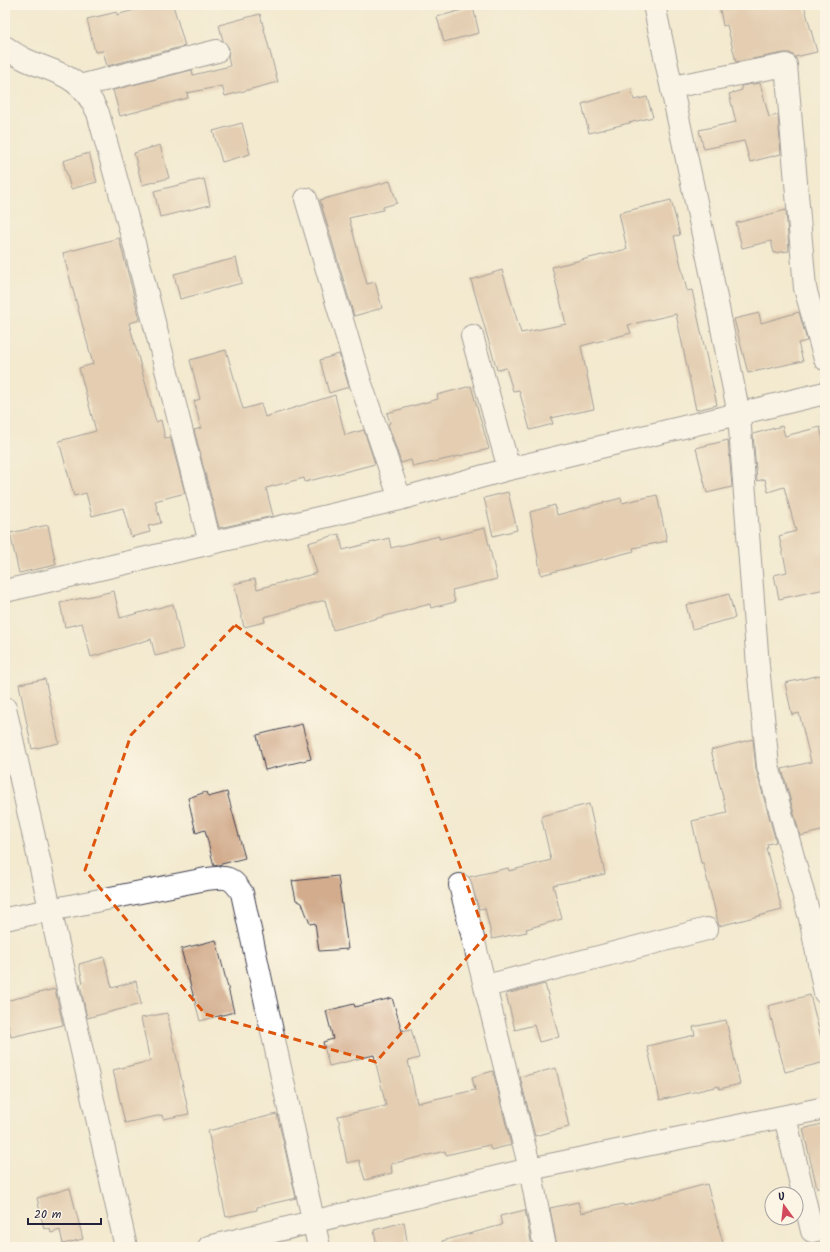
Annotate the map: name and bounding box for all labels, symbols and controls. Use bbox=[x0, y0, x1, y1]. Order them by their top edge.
north arrow bbox=[764, 1186, 804, 1226]
text: U bbox=[776, 1188, 788, 1207]
scale bar bbox=[28, 1200, 101, 1226]
text: 20 m bbox=[34, 1205, 62, 1224]

